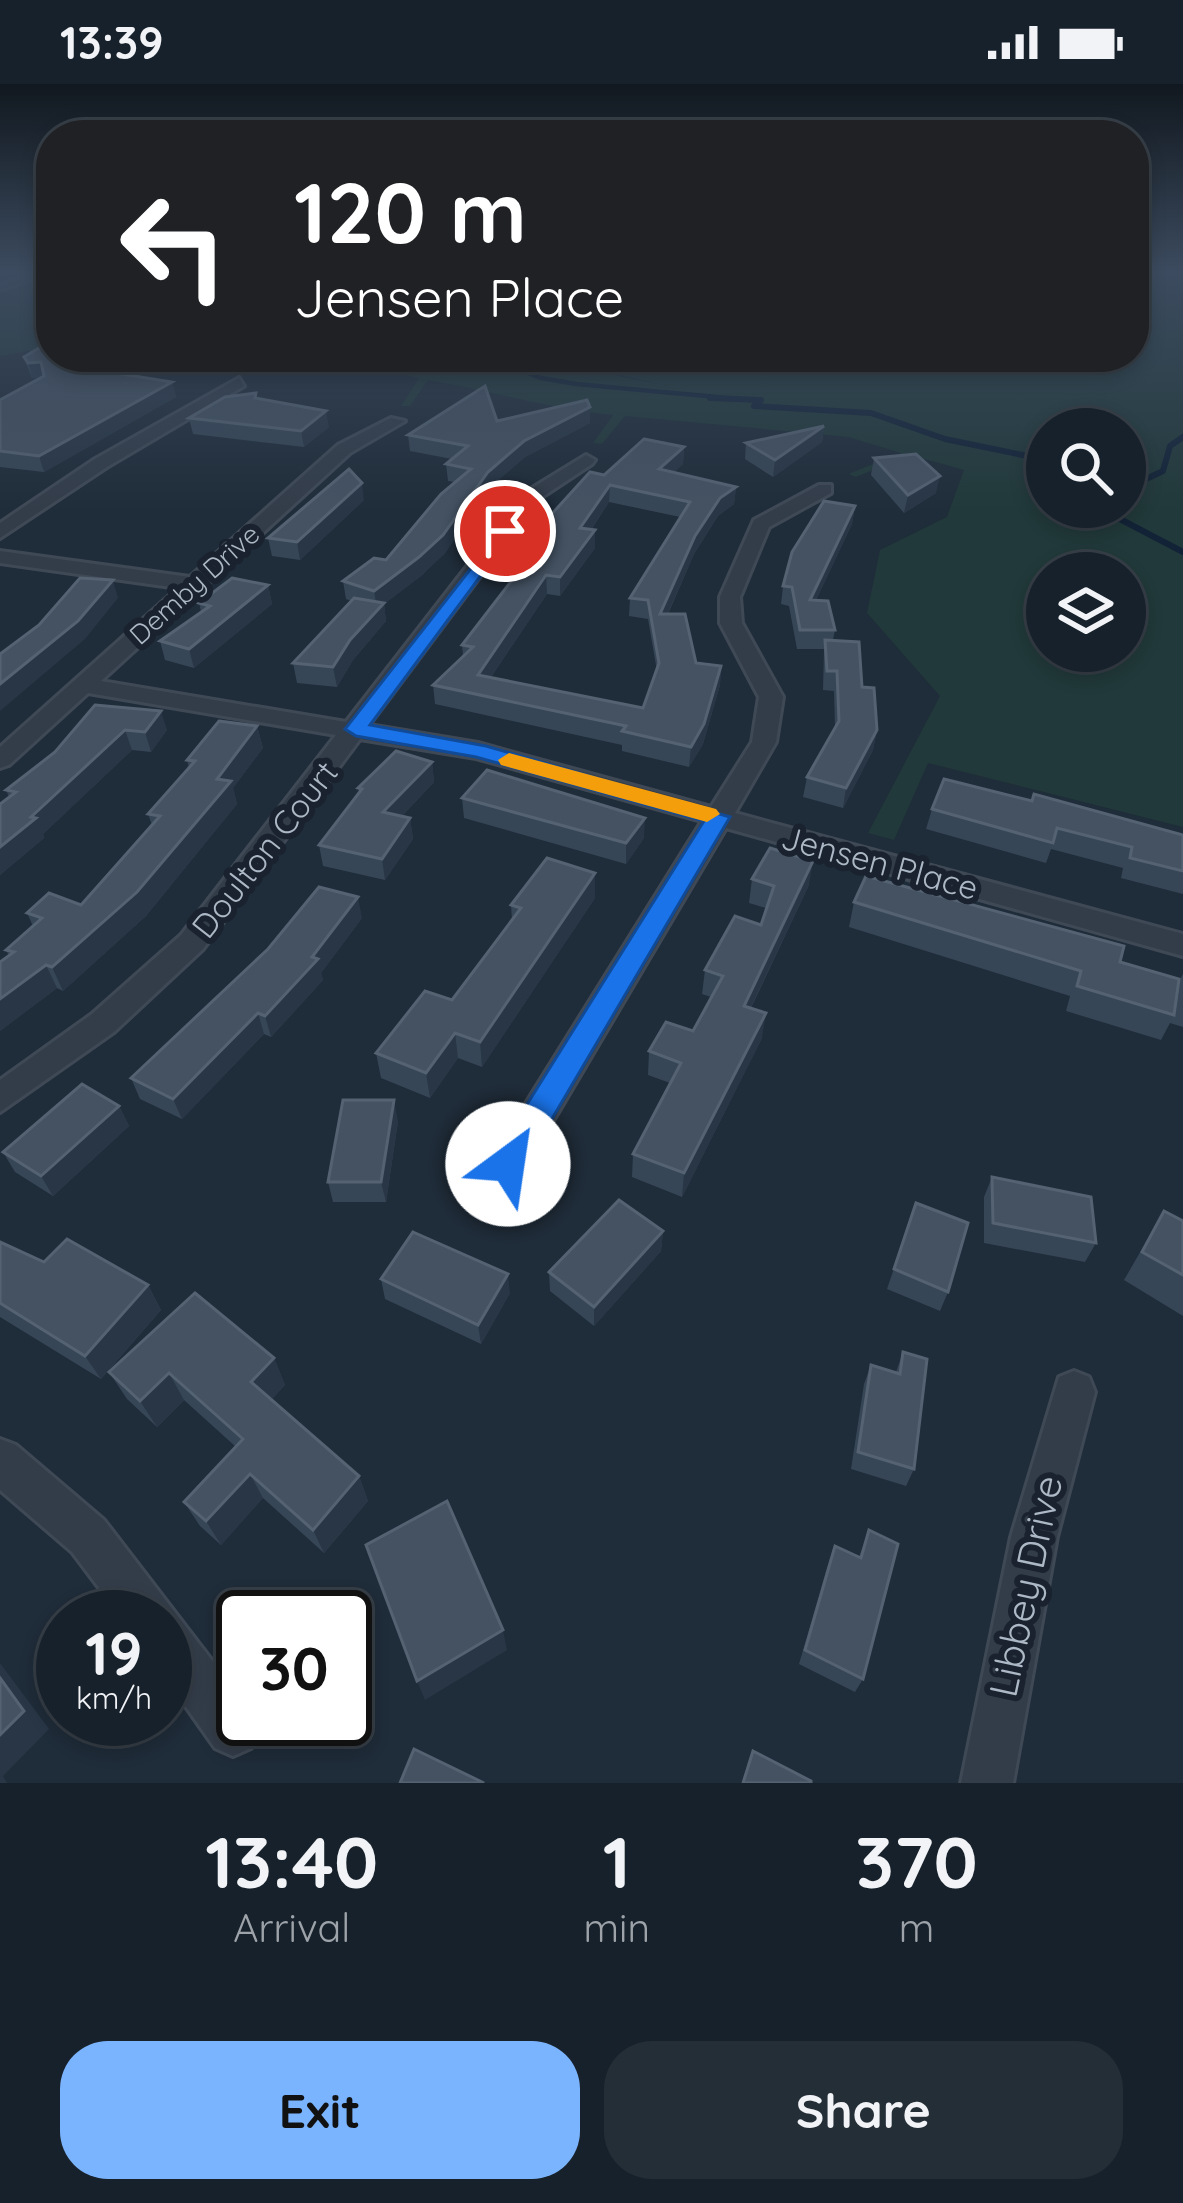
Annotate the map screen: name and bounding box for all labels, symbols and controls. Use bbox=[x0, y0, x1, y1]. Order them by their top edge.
text: 13:39 bbox=[60, 14, 164, 70]
text: 120 m bbox=[294, 159, 527, 264]
icon: left bbox=[96, 168, 252, 324]
text: Jensen Place bbox=[294, 263, 624, 331]
map controls bbox=[1026, 408, 1146, 672]
button: search bbox=[1026, 408, 1146, 528]
pin bbox=[454, 480, 556, 582]
icon: arrive bbox=[472, 498, 538, 564]
street label: Demby Drive bbox=[122, 517, 266, 651]
button: layers bbox=[1026, 552, 1146, 672]
street label: Doulton Court bbox=[182, 752, 346, 946]
street label: Jensen Place bbox=[777, 816, 983, 908]
position arrow bbox=[445, 1101, 571, 1227]
street label: Libbey Drive bbox=[978, 1471, 1072, 1701]
speed limit sign: 30 bbox=[216, 1590, 372, 1746]
text: 19 bbox=[85, 1615, 143, 1690]
text: km/h bbox=[76, 1679, 152, 1717]
text: 13:40 bbox=[205, 1816, 378, 1906]
text: 1 bbox=[603, 1816, 631, 1906]
text: 370 bbox=[855, 1816, 978, 1906]
text: Arrival bbox=[233, 1903, 350, 1952]
text: min bbox=[584, 1903, 650, 1952]
text: m bbox=[899, 1903, 934, 1952]
button: Exit bbox=[60, 2041, 580, 2179]
button: Share bbox=[604, 2041, 1123, 2179]

